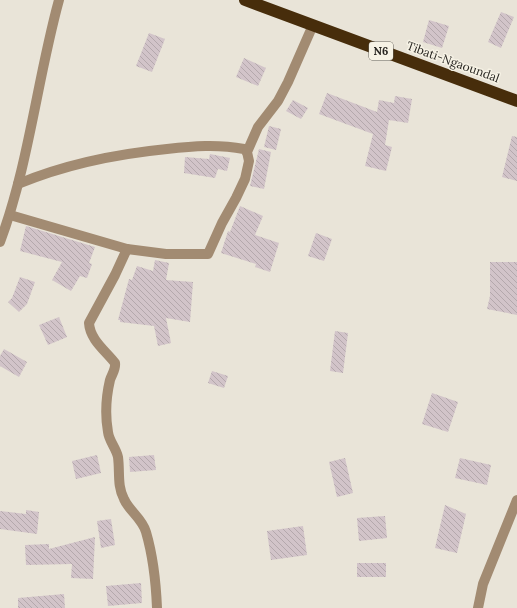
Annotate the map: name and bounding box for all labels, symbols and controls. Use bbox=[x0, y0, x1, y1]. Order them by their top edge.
street label: Tibati-Ngaoundal bbox=[405, 38, 502, 85]
road number: N6 bbox=[369, 42, 393, 60]

